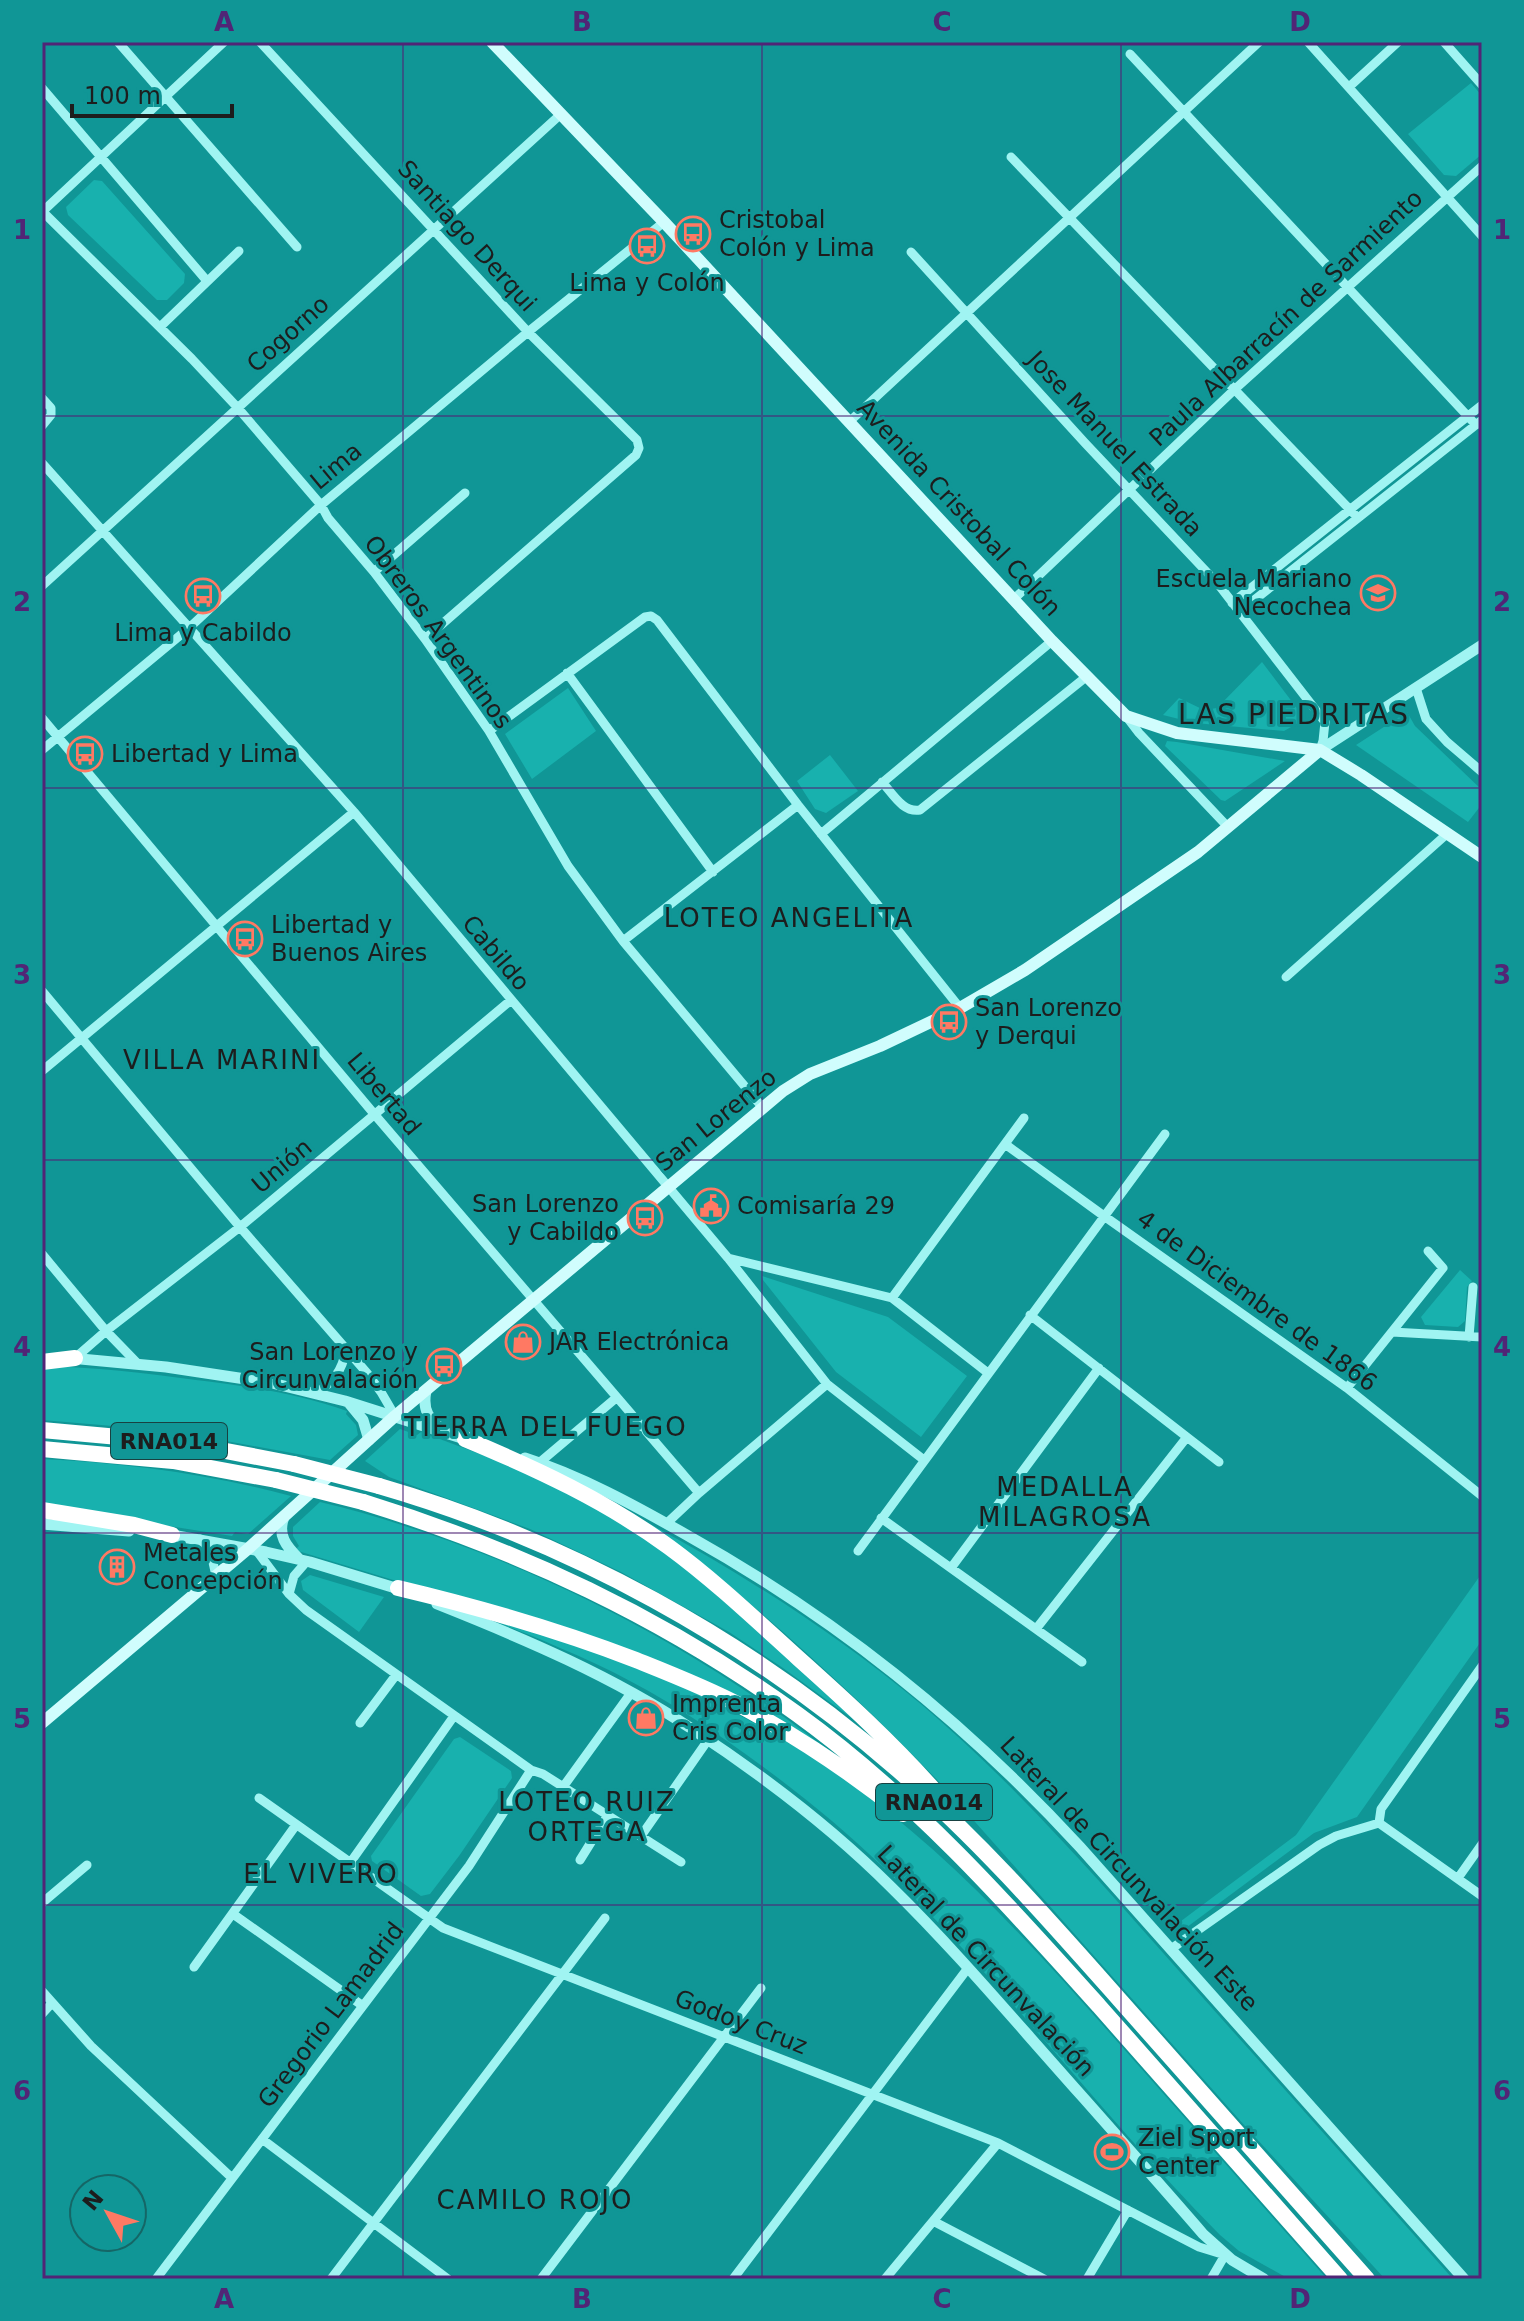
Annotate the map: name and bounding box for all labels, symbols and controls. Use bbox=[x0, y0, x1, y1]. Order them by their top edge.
text: A bbox=[214, 7, 234, 37]
text: B bbox=[572, 7, 592, 37]
text: C bbox=[932, 7, 952, 37]
text: D bbox=[1289, 7, 1311, 37]
scale bar bbox=[72, 68, 232, 118]
text: 100 m bbox=[84, 82, 161, 110]
street label: Santiago Derqui bbox=[392, 155, 542, 317]
street label: Paula Albarracín de Sarmiento bbox=[1144, 184, 1428, 452]
place label: Cristobal Colón y Lima bbox=[719, 206, 875, 262]
text: 1 bbox=[13, 215, 31, 245]
bus stop icon: Cristobal Colón y Lima bbox=[674, 215, 712, 253]
text: 1 bbox=[1493, 215, 1511, 245]
bus stop icon: Lima y Colón bbox=[628, 227, 666, 265]
place label: Lima y Colón bbox=[569, 269, 725, 297]
street label: Cogorno bbox=[241, 290, 335, 378]
street label: Jose Manuel Estrada bbox=[1020, 344, 1208, 542]
street label: Avenida Cristobal Colón bbox=[851, 394, 1067, 622]
street label: Lima bbox=[305, 437, 367, 495]
street label: Obreros Argentinos bbox=[359, 530, 517, 734]
place label: Escuela Mariano Necochea bbox=[1156, 565, 1352, 621]
school or university icon: Escuela Mariano Necochea bbox=[1359, 574, 1397, 612]
bus stop icon: Lima y Cabildo bbox=[184, 577, 222, 615]
text: 2 bbox=[13, 587, 31, 617]
text: 2 bbox=[1493, 587, 1511, 617]
place label: Lima y Cabildo bbox=[114, 619, 292, 647]
district label: LAS PIEDRITAS bbox=[1178, 698, 1410, 731]
bus stop icon: Libertad y Lima bbox=[66, 735, 104, 773]
place label: Libertad y Lima bbox=[111, 740, 298, 768]
district label: LOTEO ANGELITA bbox=[664, 903, 914, 933]
street label: Cabildo bbox=[456, 910, 536, 996]
place label: Libertad y Buenos Aires bbox=[271, 911, 427, 967]
bus stop icon: Libertad y Buenos Aires bbox=[226, 920, 264, 958]
text: 3 bbox=[13, 960, 31, 990]
text: 3 bbox=[1493, 960, 1511, 990]
place label: San Lorenzo y Derqui bbox=[975, 994, 1122, 1050]
bus stop icon: San Lorenzo y Derqui bbox=[930, 1003, 968, 1041]
district label: VILLA MARINI bbox=[123, 1045, 321, 1075]
street label: Libertad bbox=[341, 1047, 427, 1141]
street label: San Lorenzo bbox=[650, 1063, 782, 1177]
street label: Unión bbox=[246, 1133, 318, 1199]
public building icon: Comisaría 29 bbox=[692, 1187, 730, 1225]
place label: San Lorenzo y Cabildo bbox=[472, 1190, 619, 1246]
place label: Comisaría 29 bbox=[737, 1192, 895, 1220]
bus stop icon: San Lorenzo y Cabildo bbox=[626, 1199, 664, 1237]
street label: 4 de Diciembre de 1866 bbox=[1132, 1205, 1382, 1397]
shop icon: JAR Electrónica bbox=[504, 1323, 542, 1361]
place label: JAR Electrónica bbox=[547, 1328, 729, 1356]
text: 4 bbox=[13, 1332, 31, 1362]
text: 4 bbox=[1493, 1332, 1511, 1362]
place label: San Lorenzo y Circunvalación bbox=[242, 1338, 418, 1394]
bus stop icon: San Lorenzo y Circunvalación bbox=[425, 1347, 463, 1385]
district label: TIERRA DEL FUEGO bbox=[403, 1412, 688, 1442]
road number: RNA014 bbox=[111, 1423, 227, 1459]
district label: MEDALLA MILAGROSA bbox=[978, 1472, 1152, 1532]
place label: Metales Concepción bbox=[143, 1539, 283, 1595]
building icon: Metales Concepción bbox=[98, 1548, 136, 1586]
place label: Imprenta Cris Color bbox=[672, 1690, 788, 1746]
shop icon: Imprenta Cris Color bbox=[627, 1699, 665, 1737]
text: 5 bbox=[13, 1704, 31, 1734]
text: 5 bbox=[1493, 1704, 1511, 1734]
street label: Lateral de Circunvalación Este bbox=[994, 1731, 1264, 2017]
road number: RNA014 bbox=[876, 1784, 992, 1820]
district label: LOTEO RUIZ ORTEGA bbox=[498, 1787, 676, 1847]
street label: Lateral de Circunvalación bbox=[872, 1840, 1100, 2082]
district label: EL VIVERO bbox=[243, 1859, 399, 1889]
street label: Gregorio Lamadrid bbox=[252, 1917, 410, 2113]
street label: Godoy Cruz bbox=[671, 1984, 811, 2060]
text: 6 bbox=[13, 2076, 31, 2106]
text: 6 bbox=[1493, 2076, 1511, 2106]
place label: Ziel Sport Center bbox=[1138, 2124, 1255, 2180]
sports icon: Ziel Sport Center bbox=[1093, 2133, 1131, 2171]
north arrow bbox=[68, 2173, 148, 2253]
text: N bbox=[78, 2185, 109, 2216]
district label: CAMILO ROJO bbox=[437, 2185, 634, 2215]
text: A bbox=[214, 2284, 234, 2314]
text: B bbox=[572, 2284, 592, 2314]
text: C bbox=[932, 2284, 952, 2314]
text: D bbox=[1289, 2284, 1311, 2314]

